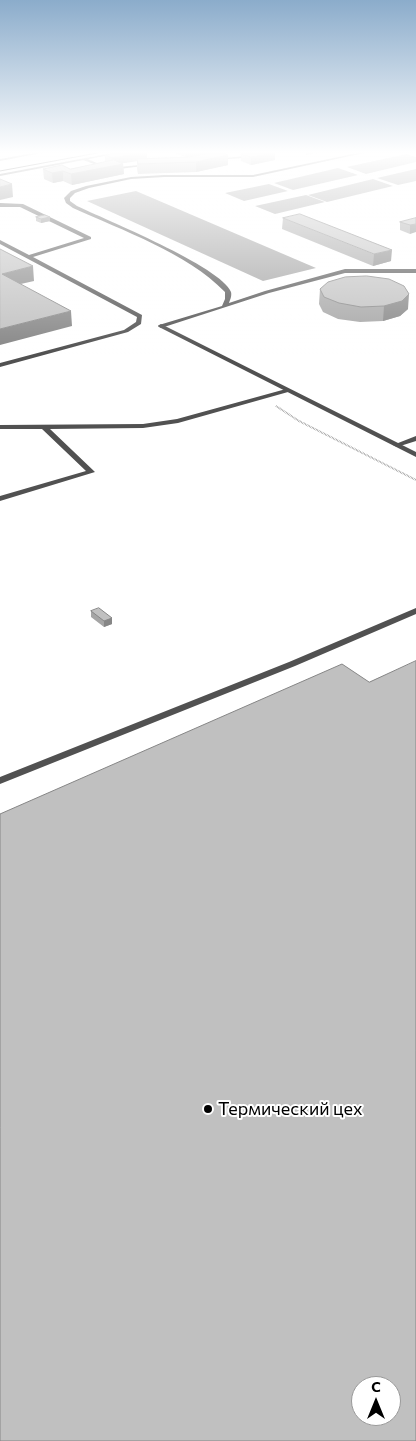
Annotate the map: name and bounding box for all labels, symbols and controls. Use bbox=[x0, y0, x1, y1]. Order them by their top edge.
place label: Термический цех bbox=[218, 1098, 363, 1120]
marker: Термический цех bbox=[202, 1103, 214, 1115]
north arrow bbox=[351, 1376, 401, 1426]
text: С bbox=[371, 1378, 381, 1395]

